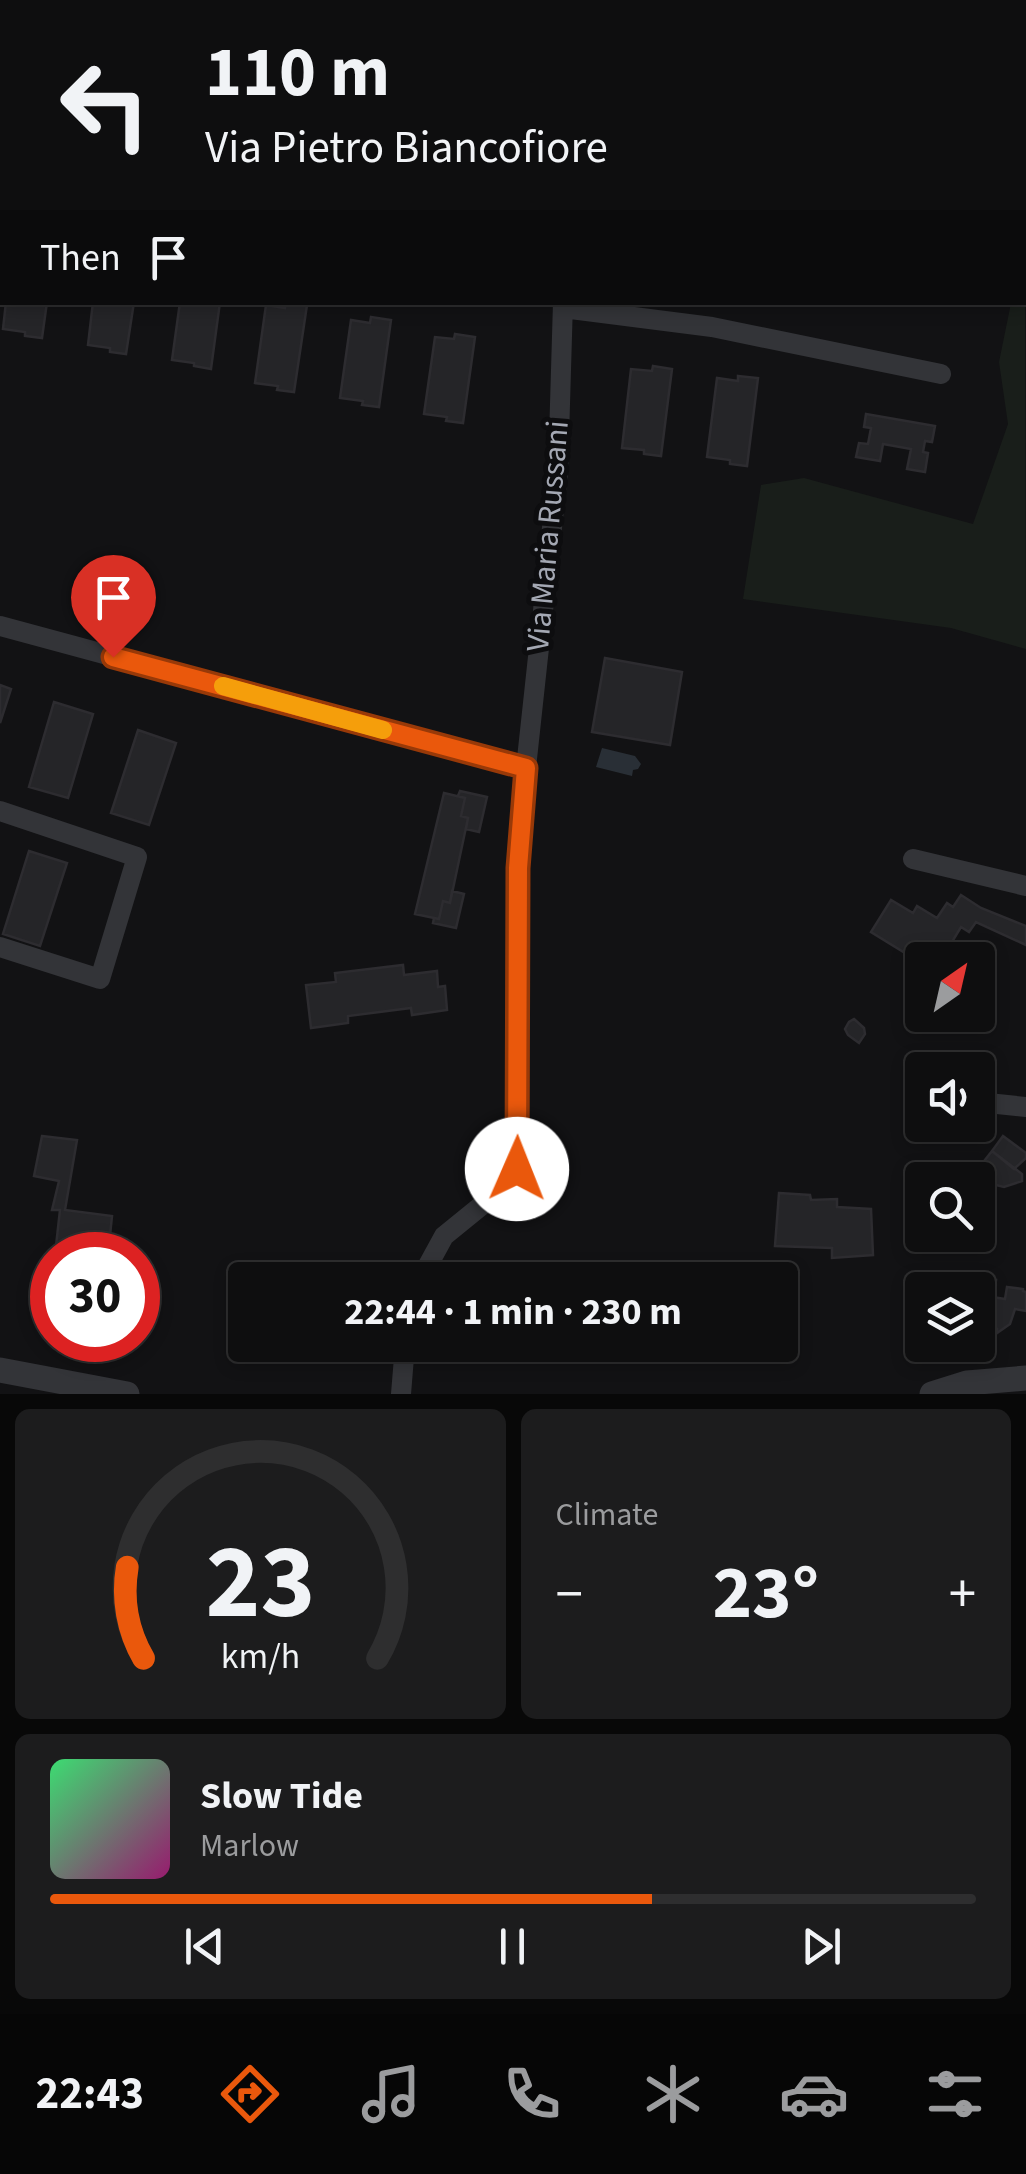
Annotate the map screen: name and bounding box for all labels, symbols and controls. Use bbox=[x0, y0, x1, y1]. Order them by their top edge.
text: 110 m bbox=[205, 23, 390, 123]
icon: left bbox=[40, 40, 170, 170]
text: Via Pietro Biancofiore bbox=[205, 116, 608, 180]
icon: arrive bbox=[141, 230, 196, 285]
text: Then bbox=[40, 231, 121, 285]
street label: Via Maria Russani bbox=[515, 419, 581, 653]
pin bbox=[71, 555, 156, 658]
icon: arrive bbox=[86, 570, 141, 625]
north arrow bbox=[905, 942, 995, 1032]
map controls bbox=[905, 942, 995, 1362]
button: sound bbox=[905, 1052, 995, 1142]
position arrow bbox=[465, 1117, 569, 1221]
button: search bbox=[905, 1162, 995, 1252]
speed limit sign: 30 bbox=[30, 1232, 160, 1362]
button: layers bbox=[905, 1272, 995, 1362]
text: 22:44 · 1 min · 230 m bbox=[344, 1285, 682, 1339]
text: Climate bbox=[556, 1492, 658, 1538]
text: 23 bbox=[205, 1510, 315, 1658]
text: 23° bbox=[712, 1540, 819, 1647]
text: − bbox=[556, 1556, 583, 1634]
text: + bbox=[949, 1556, 976, 1634]
text: km/h bbox=[221, 1631, 300, 1682]
text: Slow Tide bbox=[200, 1769, 363, 1823]
text: Marlow bbox=[200, 1823, 299, 1869]
icon: previous bbox=[177, 1919, 232, 1974]
icon: pause bbox=[485, 1919, 540, 1974]
icon: next bbox=[794, 1919, 849, 1974]
icon: directions bbox=[215, 2059, 285, 2129]
icon: music bbox=[356, 2059, 426, 2129]
icon: phone bbox=[497, 2059, 567, 2129]
icon: climate bbox=[638, 2059, 708, 2129]
icon: car bbox=[779, 2059, 849, 2129]
icon: filters bbox=[920, 2059, 990, 2129]
text: 22:43 bbox=[36, 2062, 144, 2126]

